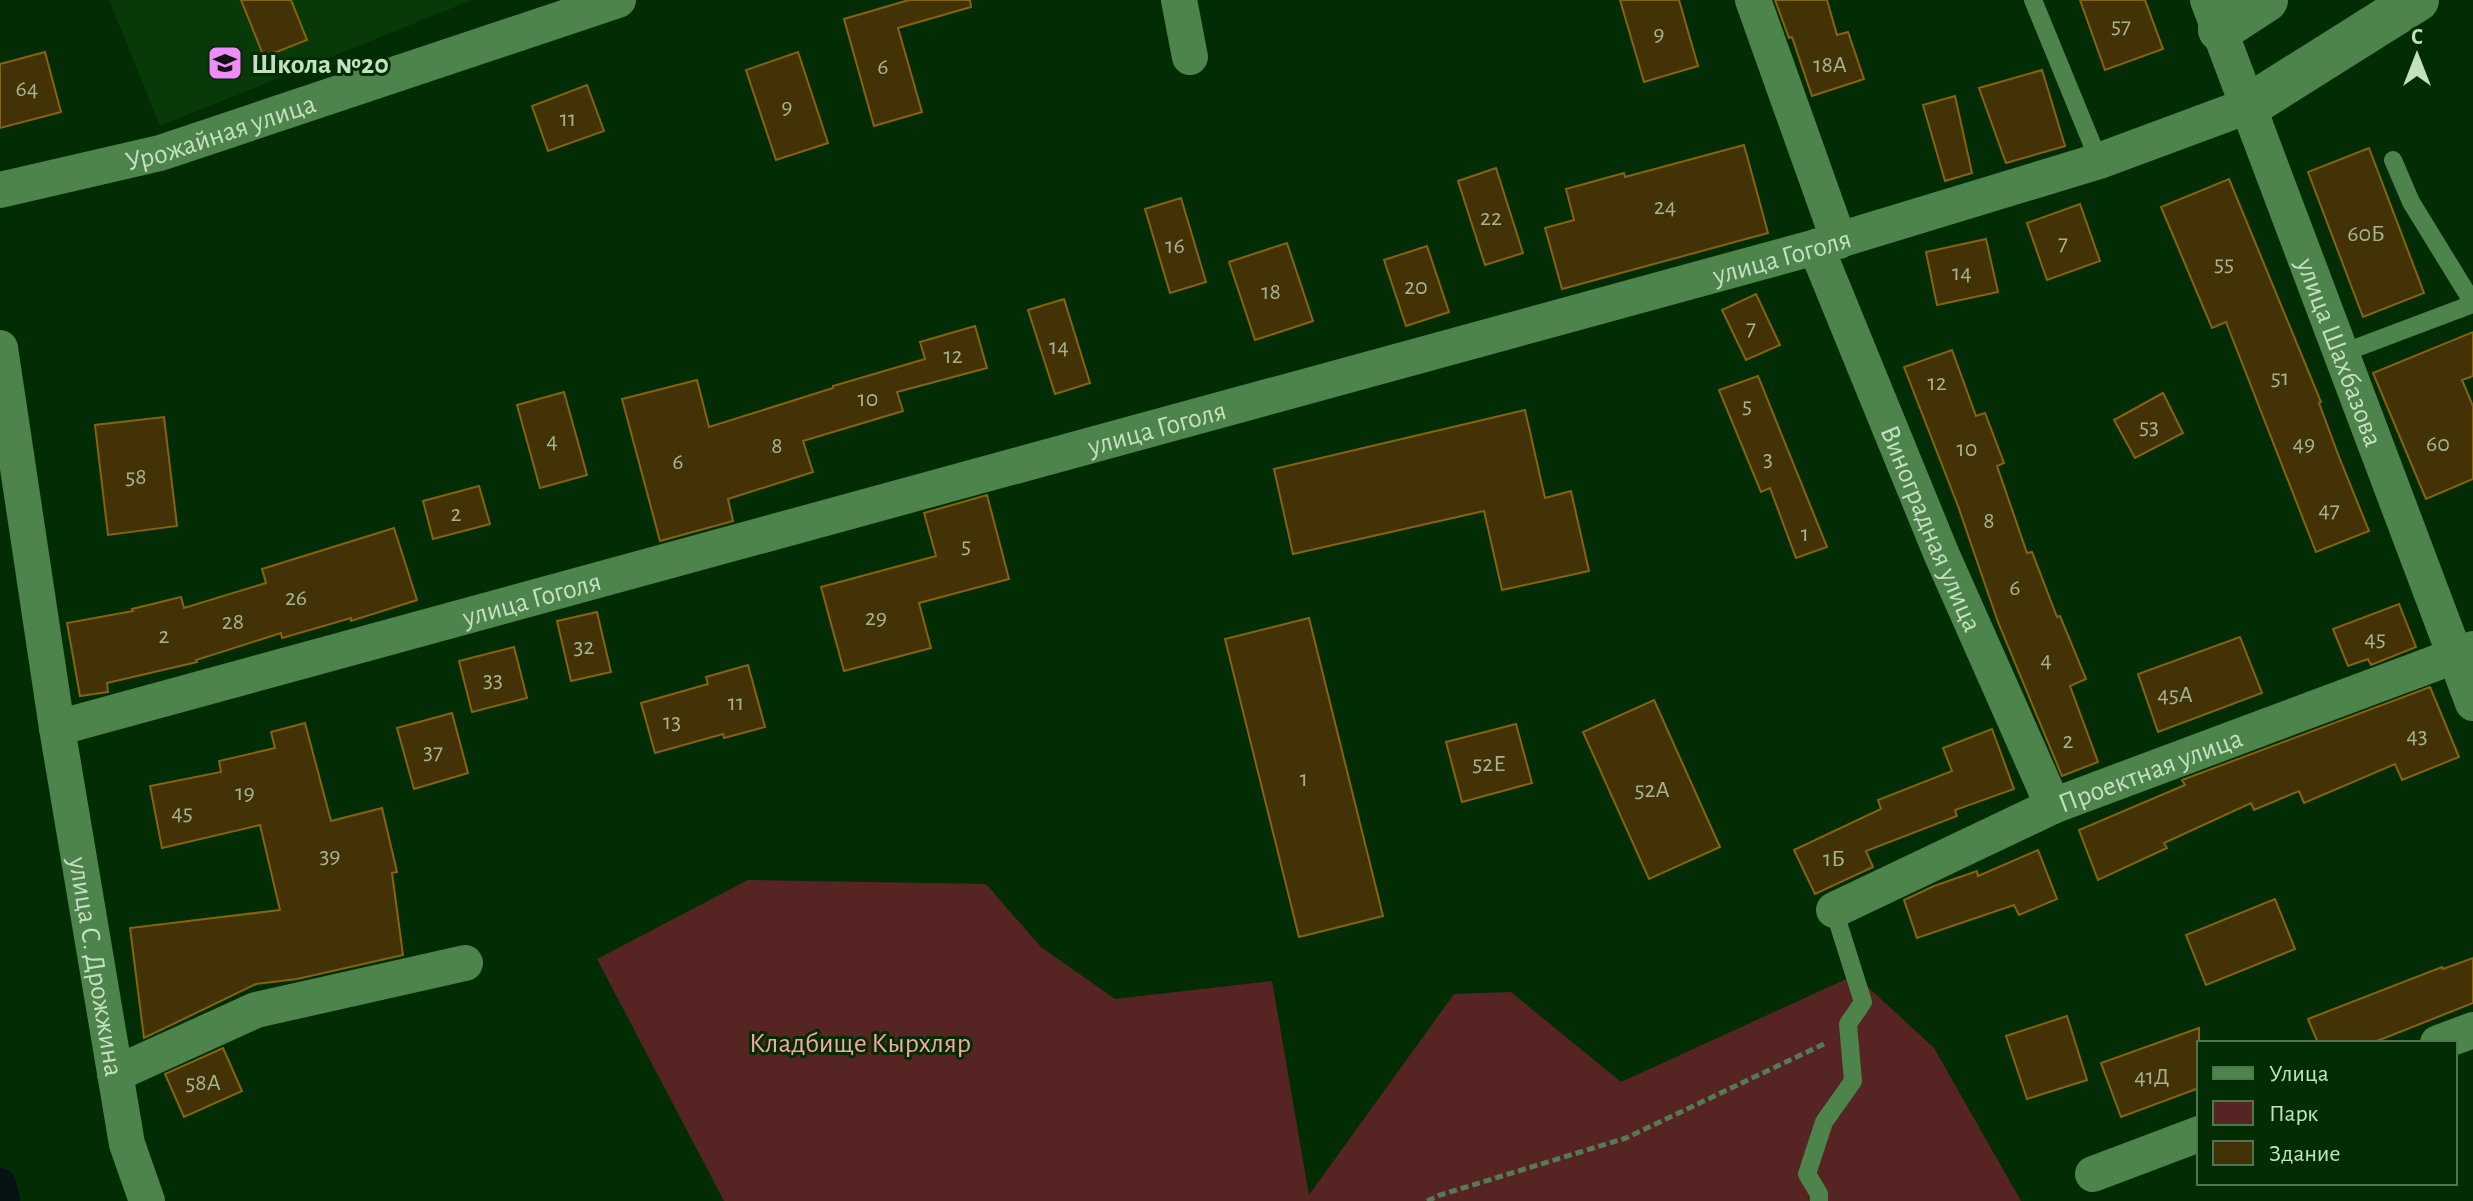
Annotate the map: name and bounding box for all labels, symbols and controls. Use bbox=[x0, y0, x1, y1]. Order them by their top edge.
house number: 57 bbox=[2111, 14, 2131, 38]
north arrow bbox=[2377, 16, 2457, 96]
house number: 9 bbox=[1653, 22, 1665, 46]
text: С bbox=[2411, 26, 2423, 48]
school or university icon: Школа №20 bbox=[206, 44, 244, 82]
place label: Школа №20 bbox=[251, 51, 389, 79]
house number: 18А bbox=[1813, 53, 1847, 77]
house number: 6 bbox=[877, 55, 889, 79]
house number: 64 bbox=[16, 77, 38, 101]
street label: Урожайная улица bbox=[123, 90, 320, 177]
house number: 9 bbox=[781, 95, 793, 119]
house number: 11 bbox=[560, 107, 576, 131]
house number: 24 bbox=[1654, 195, 1676, 219]
house number: 22 bbox=[1480, 206, 1502, 230]
house number: 60Б bbox=[2347, 222, 2385, 246]
street label: улица Гоголя bbox=[1709, 225, 1855, 291]
house number: 7 bbox=[2058, 231, 2068, 255]
house number: 16 bbox=[1165, 234, 1185, 258]
house number: 55 bbox=[2214, 252, 2234, 276]
street label: улица Шахбазова bbox=[2290, 254, 2387, 451]
house number: 14 bbox=[1952, 261, 1972, 285]
house number: 20 bbox=[1404, 275, 1428, 299]
house number: 18 bbox=[1261, 280, 1281, 304]
house number: 7 bbox=[1746, 316, 1756, 340]
house number: 14 bbox=[1049, 335, 1069, 359]
house number: 12 bbox=[943, 344, 963, 368]
house number: 51 bbox=[2271, 366, 2289, 390]
house number: 12 bbox=[1927, 371, 1947, 395]
house number: 10 bbox=[858, 387, 878, 411]
house number: 5 bbox=[1742, 394, 1752, 418]
street label: улица Гоголя bbox=[1084, 397, 1229, 462]
house number: 53 bbox=[2139, 415, 2159, 439]
street label: Виноградная улица bbox=[1874, 422, 1986, 636]
house number: 4 bbox=[546, 429, 558, 453]
house number: 49 bbox=[2293, 432, 2315, 456]
house number: 60 bbox=[2426, 432, 2450, 456]
house number: 8 bbox=[771, 434, 783, 458]
house number: 10 bbox=[1957, 437, 1977, 461]
house number: 3 bbox=[1763, 447, 1773, 471]
house number: 6 bbox=[672, 450, 684, 474]
house number: 58 bbox=[125, 465, 147, 489]
house number: 47 bbox=[2318, 498, 2340, 522]
house number: 2 bbox=[451, 502, 462, 526]
house number: 8 bbox=[1983, 509, 1995, 533]
house number: 1 bbox=[1801, 522, 1809, 546]
house number: 5 bbox=[961, 534, 971, 558]
street label: улица Гоголя bbox=[459, 568, 604, 633]
house number: 6 bbox=[2009, 576, 2021, 600]
house number: 26 bbox=[285, 586, 307, 610]
house number: 29 bbox=[865, 606, 887, 630]
house number: 28 bbox=[222, 610, 244, 634]
house number: 2 bbox=[159, 624, 170, 648]
house number: 45 bbox=[2364, 627, 2386, 651]
house number: 32 bbox=[574, 635, 594, 659]
house number: 4 bbox=[2040, 648, 2052, 672]
house number: 33 bbox=[483, 668, 503, 692]
house number: 45А bbox=[2157, 683, 2193, 707]
house number: 11 bbox=[728, 691, 744, 715]
house number: 13 bbox=[663, 710, 681, 734]
street label: Проектная улица bbox=[2055, 724, 2247, 819]
house number: 43 bbox=[2406, 724, 2428, 748]
house number: 2 bbox=[2063, 729, 2074, 753]
house number: 37 bbox=[423, 740, 443, 764]
house number: 52Е bbox=[1472, 752, 1506, 776]
house number: 1 bbox=[1300, 767, 1308, 791]
house number: 52А bbox=[1634, 778, 1670, 802]
house number: 19 bbox=[235, 781, 255, 805]
house number: 45 bbox=[171, 801, 193, 825]
house number: 39 bbox=[319, 844, 341, 868]
house number: 1Б bbox=[1823, 847, 1845, 871]
street label: улица С. Дрожжина bbox=[63, 854, 127, 1079]
park label: Кладбище Кырхляр bbox=[749, 1030, 971, 1058]
legend bbox=[2197, 1041, 2457, 1185]
text: Улица bbox=[2269, 1062, 2329, 1086]
house number: 41Д bbox=[2134, 1065, 2170, 1089]
house number: 58А bbox=[185, 1071, 221, 1095]
text: Парк bbox=[2269, 1102, 2318, 1126]
text: Здание bbox=[2269, 1142, 2340, 1166]

